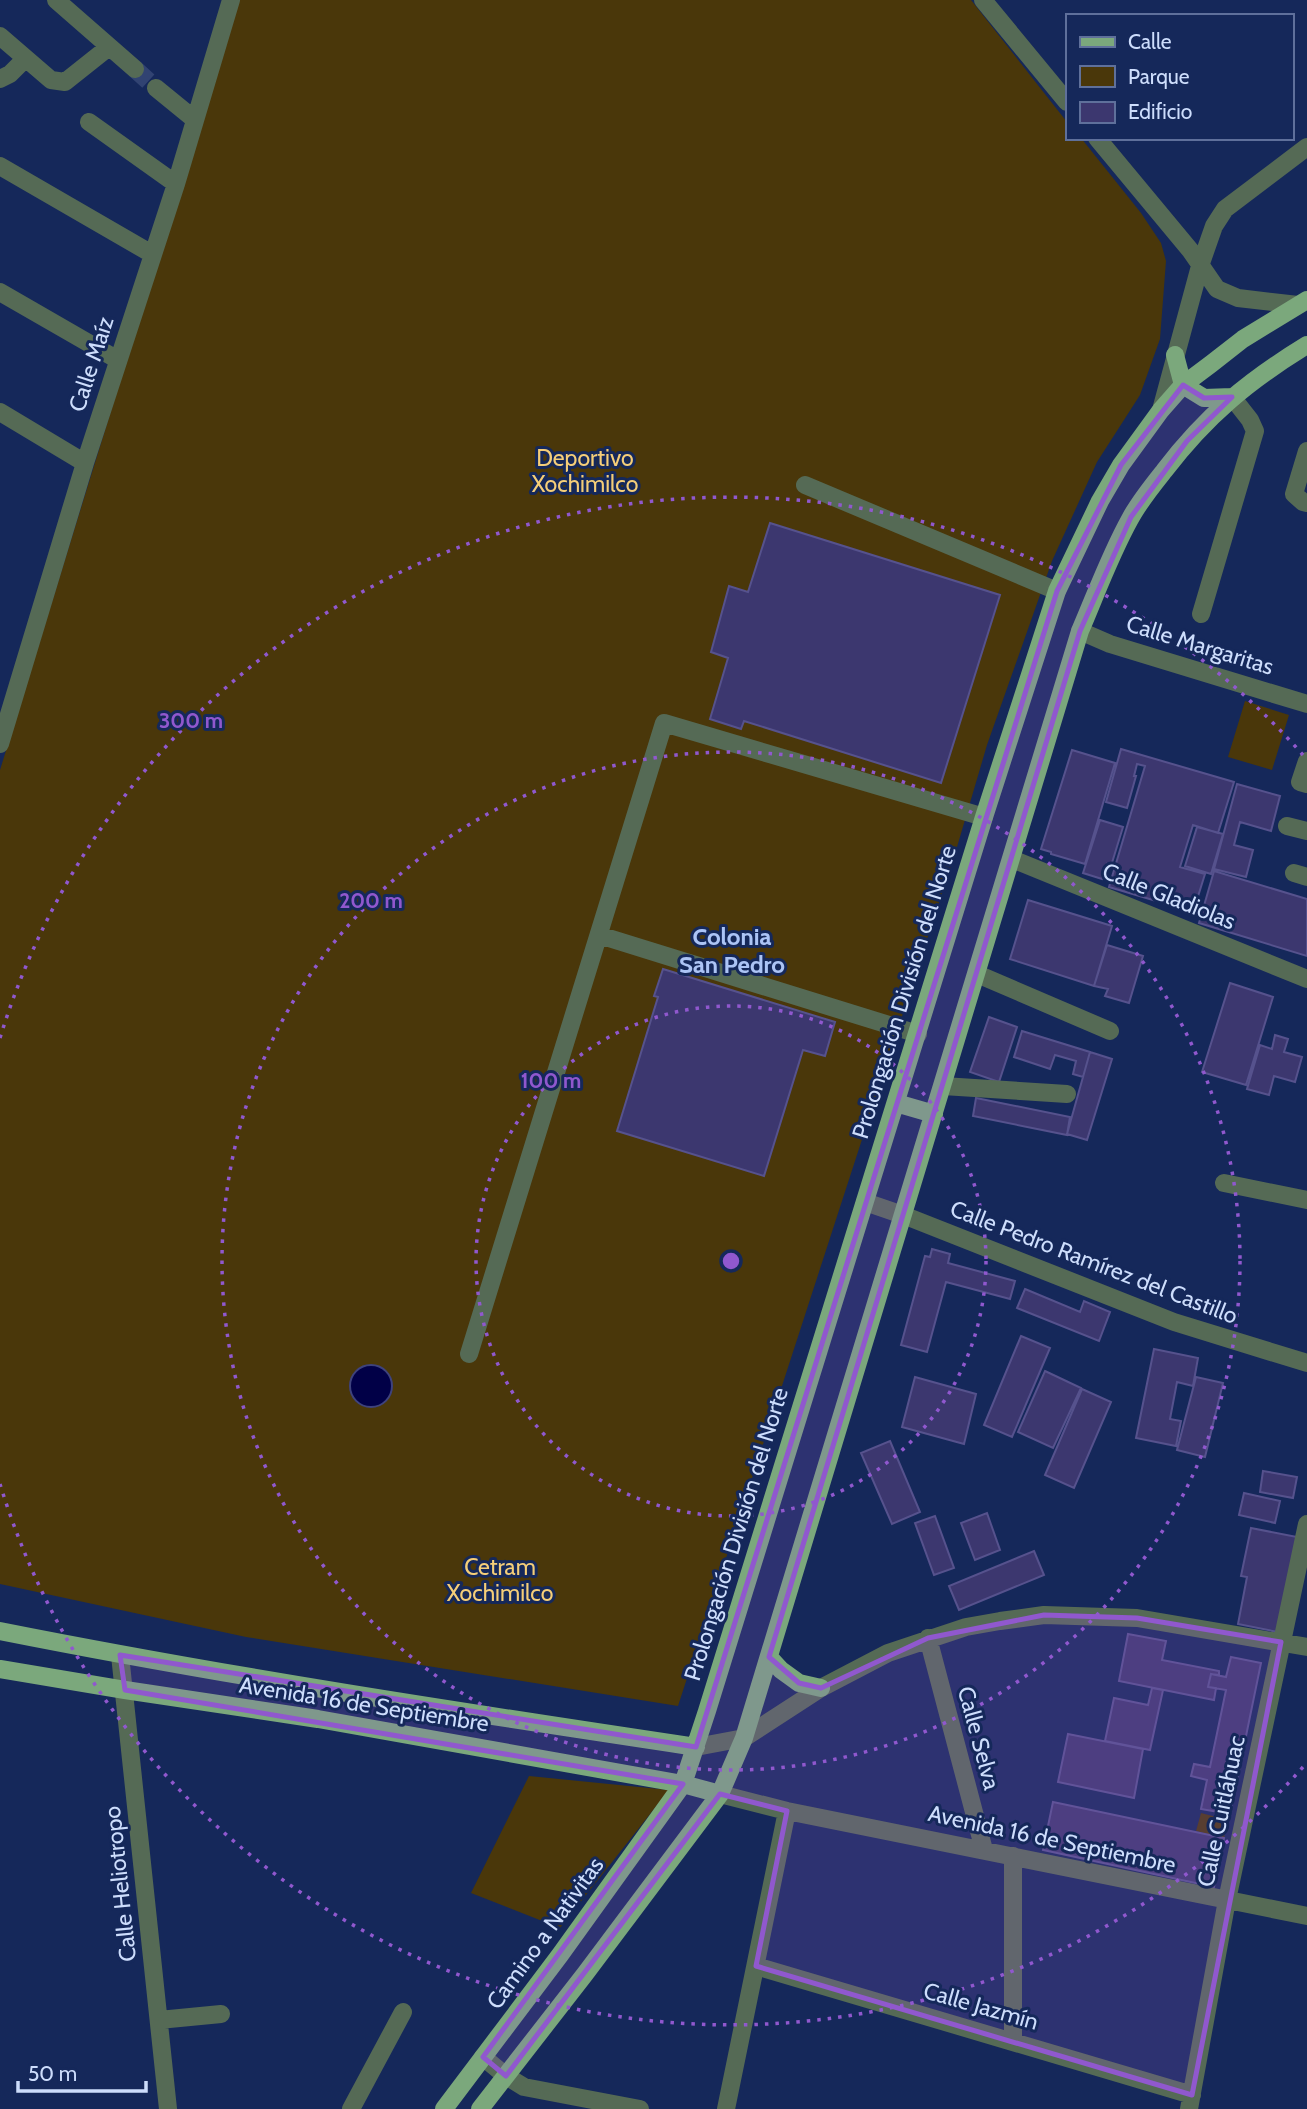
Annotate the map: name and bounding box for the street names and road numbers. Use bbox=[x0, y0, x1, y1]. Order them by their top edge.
street label: Calle Maíz bbox=[63, 313, 120, 415]
street label: Calle Margaritas bbox=[1123, 609, 1277, 681]
street label: Prolongación División del Norte bbox=[846, 842, 962, 1142]
street label: Calle Gladiolas bbox=[1098, 857, 1240, 935]
street label: Calle Pedro Ramírez del Castillo bbox=[946, 1194, 1242, 1330]
street label: Prolongación División del Norte bbox=[678, 1384, 794, 1684]
street label: Avenida 16 de Septiembre bbox=[237, 1670, 491, 1738]
street label: Calle Selva bbox=[952, 1683, 1006, 1793]
street label: Calle Cuitláhuac bbox=[1191, 1733, 1251, 1889]
street label: Avenida 16 de Septiembre bbox=[926, 1799, 1179, 1879]
street label: Calle Heliotropo bbox=[98, 1805, 142, 1963]
street label: Camino a Nativitas bbox=[480, 1852, 610, 2014]
street label: Calle Jazmín bbox=[920, 1976, 1042, 2036]

